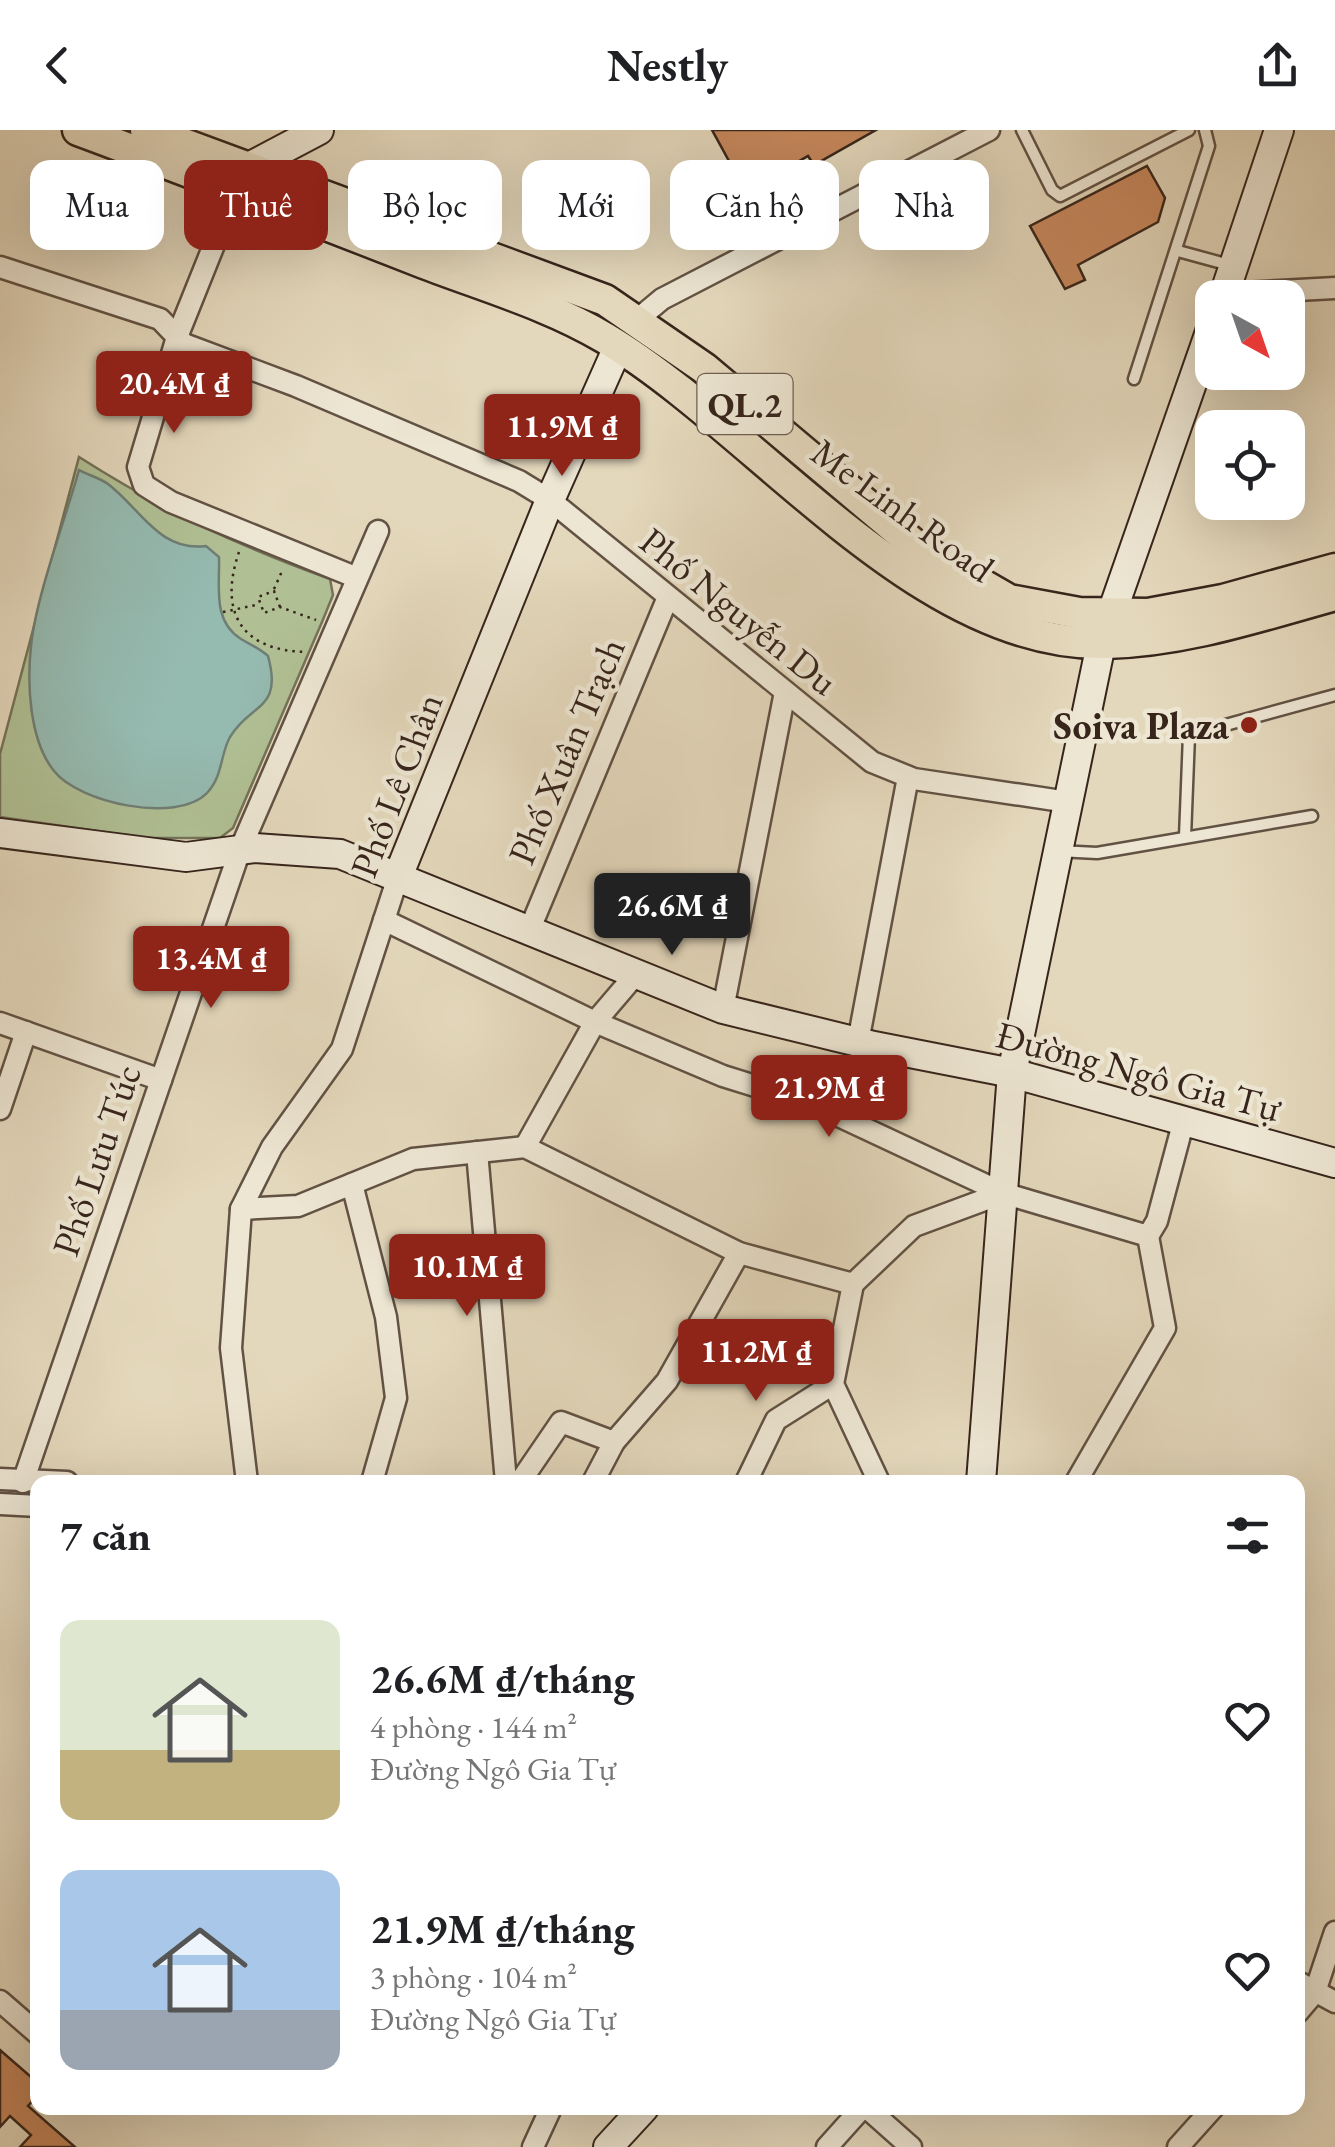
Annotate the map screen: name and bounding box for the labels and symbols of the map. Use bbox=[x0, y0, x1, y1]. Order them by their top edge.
north arrow bbox=[1195, 280, 1305, 390]
pin: 20.4M ₫ bbox=[82, 351, 266, 436]
road number: QL.2 bbox=[698, 374, 792, 434]
pin: 11.9M ₫ bbox=[470, 394, 654, 479]
street label: Me Linh Road bbox=[802, 427, 1005, 593]
street label: Phố Nguyễn Du bbox=[630, 516, 848, 706]
street label: Phố Xuân Trạch bbox=[496, 630, 636, 872]
street label: Phố Lê Chân bbox=[338, 686, 454, 884]
place label: Soiva Plaza bbox=[1053, 701, 1229, 750]
marker: Soiva Plaza bbox=[1238, 714, 1260, 736]
pin: 26.6M ₫ bbox=[580, 873, 764, 958]
pin: 13.4M ₫ bbox=[119, 926, 303, 1011]
street label: Đường Ngô Gia Tự bbox=[991, 1009, 1287, 1133]
pin: 21.9M ₫ bbox=[737, 1055, 921, 1140]
street label: Phố Lưu Túc bbox=[40, 1058, 152, 1262]
pin: 10.1M ₫ bbox=[375, 1234, 559, 1319]
pin: 11.2M ₫ bbox=[664, 1319, 848, 1404]

